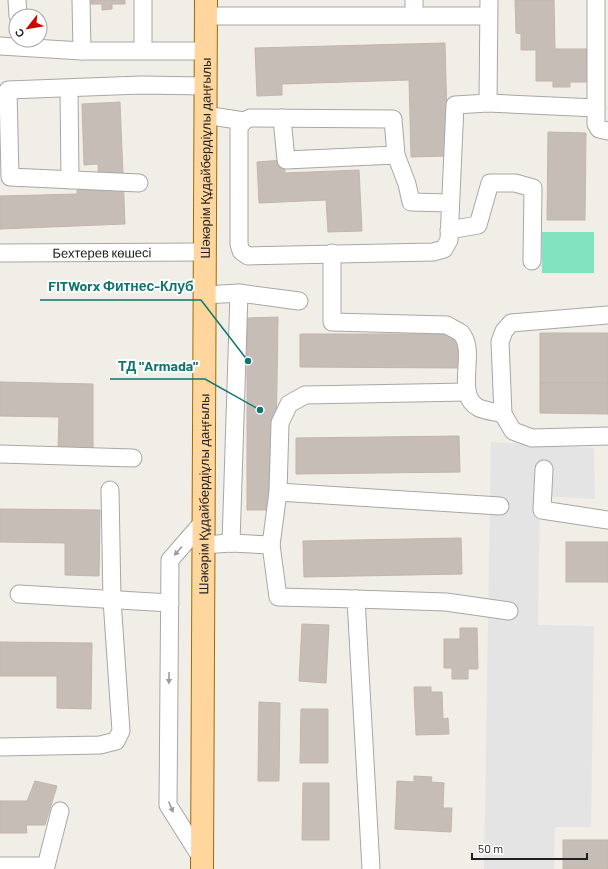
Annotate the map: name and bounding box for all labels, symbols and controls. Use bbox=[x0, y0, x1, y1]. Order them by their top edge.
north arrow bbox=[8, 8, 48, 48]
text: С bbox=[11, 27, 27, 40]
street label: Шәкәрім Құдайбердіұлы даңғылы bbox=[197, 57, 214, 259]
street label: Бехтерев көшесі bbox=[53, 244, 152, 261]
callout: FITWorx Фитнес-Клуб bbox=[40, 274, 201, 300]
text: FITWorx Фитнес-Клуб bbox=[48, 277, 194, 294]
callout: ТД "Armada" bbox=[110, 353, 205, 379]
text: ТД "Armada" bbox=[118, 357, 198, 374]
street label: Шәкәрім Құдайбердіұлы даңғылы bbox=[195, 393, 212, 595]
one-way arrow bbox=[173, 546, 182, 556]
one-way arrow bbox=[166, 672, 172, 685]
one-way arrow bbox=[168, 802, 174, 813]
scale bar bbox=[472, 835, 587, 861]
text: 50 m bbox=[478, 841, 503, 855]

